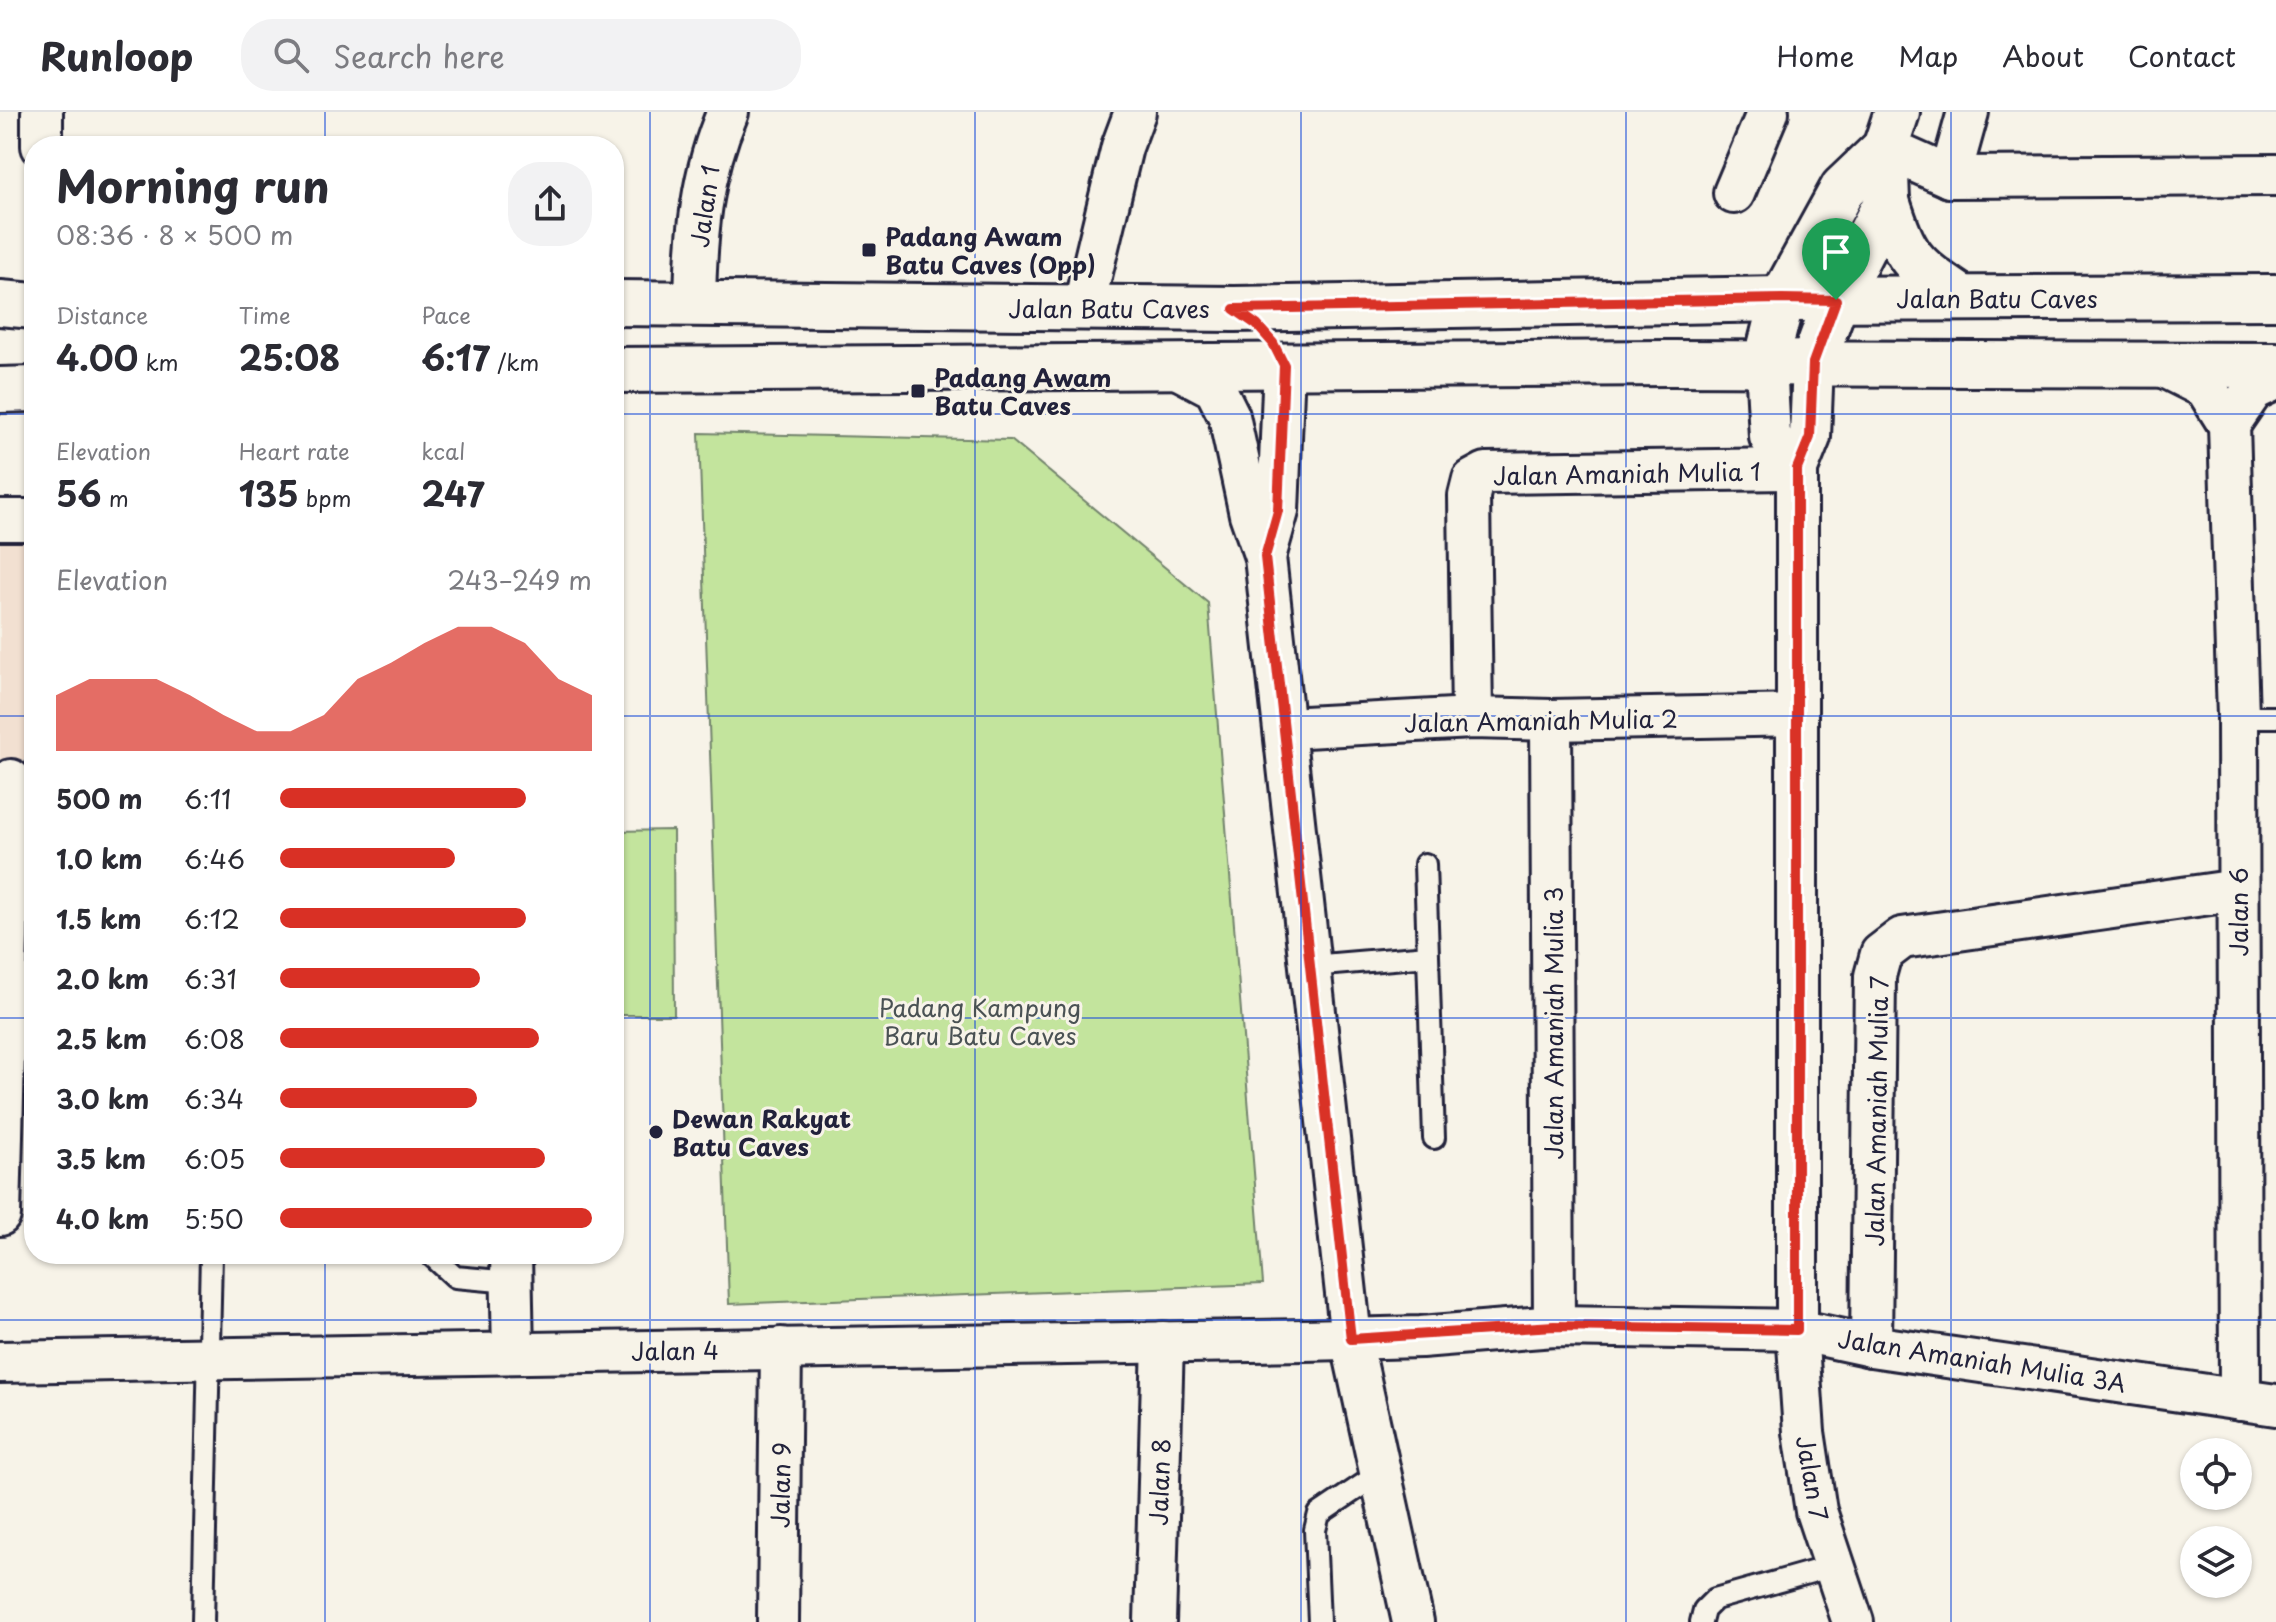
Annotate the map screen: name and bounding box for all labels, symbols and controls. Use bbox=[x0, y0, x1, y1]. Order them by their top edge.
search box bbox=[241, 19, 801, 91]
text: Runloop bbox=[40, 27, 193, 84]
icon: search bbox=[269, 33, 313, 77]
text: Search here bbox=[333, 33, 505, 78]
text: Home bbox=[1776, 34, 1854, 77]
text: Map bbox=[1898, 34, 1958, 77]
text: About bbox=[2002, 34, 2084, 77]
text: Contact bbox=[2128, 34, 2236, 77]
text: Morning run bbox=[56, 152, 330, 218]
button: share bbox=[508, 162, 592, 246]
street label: Jalan 1 bbox=[680, 162, 728, 250]
text: 08:36 · 8 × 500 m bbox=[56, 215, 294, 254]
place label: Padang Awam Batu Caves (Opp) bbox=[885, 218, 1096, 282]
pin bbox=[1802, 218, 1870, 300]
icon: arrive bbox=[1814, 230, 1858, 274]
marker: Padang Awam Batu Caves (Opp) bbox=[860, 241, 878, 259]
street label: Jalan Batu Caves bbox=[1896, 280, 2098, 316]
street label: Jalan Batu Caves bbox=[1008, 290, 1210, 326]
text: Distance bbox=[56, 298, 148, 331]
text: Time bbox=[239, 298, 291, 331]
text: Pace bbox=[421, 298, 471, 331]
text: 4.00 bbox=[56, 331, 138, 383]
text: 25:08 bbox=[239, 331, 340, 383]
text: 6:17 bbox=[421, 331, 490, 383]
text: km bbox=[138, 345, 179, 378]
text: /km bbox=[490, 345, 539, 378]
place label: Padang Awam Batu Caves bbox=[934, 359, 1112, 423]
marker: Padang Awam Batu Caves bbox=[909, 382, 927, 400]
text: Elevation bbox=[56, 434, 151, 467]
text: Heart rate bbox=[239, 434, 350, 467]
text: kcal bbox=[421, 434, 465, 467]
street label: Jalan Amaniah Mulia 1 bbox=[1493, 453, 1761, 493]
text: 56 bbox=[56, 467, 102, 519]
text: 135 bbox=[239, 467, 299, 519]
text: 247 bbox=[421, 467, 485, 519]
text: m bbox=[102, 481, 129, 514]
text: bpm bbox=[299, 481, 351, 514]
text: Elevation bbox=[56, 560, 168, 599]
text: 243–249 m bbox=[447, 560, 592, 599]
street label: Jalan Amaniah Mulia 2 bbox=[1404, 700, 1678, 740]
text: 500 m bbox=[56, 779, 142, 818]
text: 6:11 bbox=[184, 779, 231, 818]
text: 1.0 km bbox=[56, 839, 143, 878]
text: 6:46 bbox=[184, 839, 245, 878]
street label: Jalan 6 bbox=[2220, 868, 2256, 956]
street label: Jalan Amaniah Mulia 3 bbox=[1535, 887, 1571, 1159]
text: 1.5 km bbox=[56, 899, 142, 938]
text: 6:12 bbox=[184, 899, 240, 938]
text: 2.0 km bbox=[56, 959, 149, 998]
text: 6:31 bbox=[184, 959, 237, 998]
street label: Jalan Amaniah Mulia 7 bbox=[1856, 975, 1896, 1247]
park label: Padang Kampung Baru Batu Caves bbox=[879, 989, 1081, 1053]
text: 2.5 km bbox=[56, 1019, 147, 1058]
text: 6:08 bbox=[184, 1019, 245, 1058]
text: 3.0 km bbox=[56, 1079, 149, 1118]
text: 6:34 bbox=[184, 1079, 244, 1118]
place label: Dewan Rakyat Batu Caves bbox=[672, 1100, 851, 1164]
marker: Dewan Rakyat Batu Caves bbox=[647, 1123, 665, 1141]
text: 3.5 km bbox=[56, 1139, 146, 1178]
text: 6:05 bbox=[184, 1139, 245, 1178]
text: 4.0 km bbox=[56, 1199, 149, 1238]
text: 5:50 bbox=[184, 1199, 244, 1238]
street label: Jalan Amaniah Mulia 3A bbox=[1836, 1319, 2128, 1401]
street label: Jalan 4 bbox=[631, 1331, 719, 1369]
street label: Jalan 7 bbox=[1788, 1433, 1838, 1524]
street label: Jalan 8 bbox=[1139, 1438, 1179, 1526]
map controls bbox=[2180, 1438, 2252, 1598]
button: locate bbox=[2180, 1438, 2252, 1510]
street label: Jalan 9 bbox=[761, 1442, 799, 1528]
button: layers bbox=[2180, 1526, 2252, 1598]

